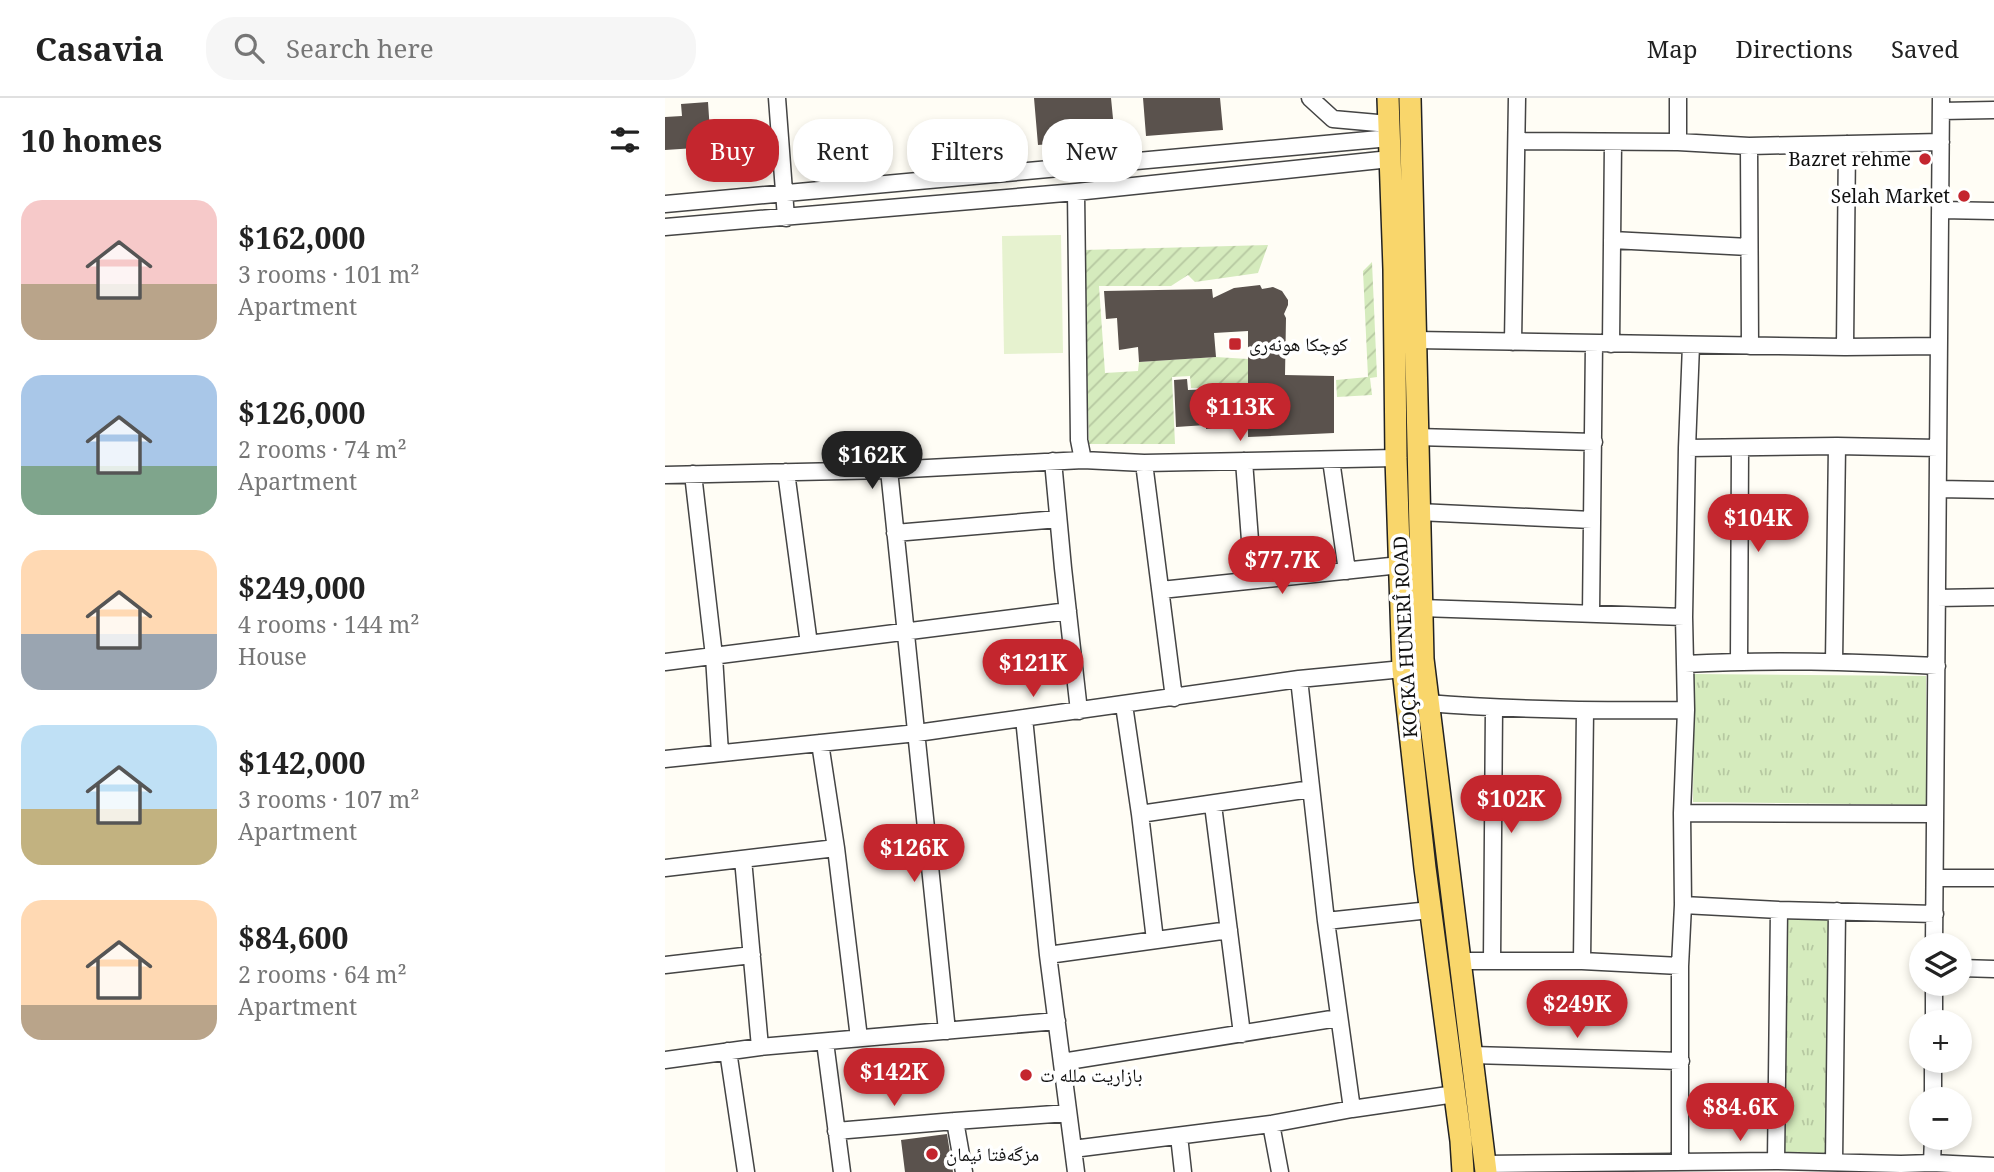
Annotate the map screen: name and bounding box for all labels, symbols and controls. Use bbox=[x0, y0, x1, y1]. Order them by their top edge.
search box bbox=[206, 17, 696, 80]
text: Casavia bbox=[35, 26, 164, 71]
icon: search bbox=[230, 29, 268, 67]
text: Search here bbox=[286, 30, 434, 66]
text: Map bbox=[1647, 32, 1698, 65]
text: Directions bbox=[1736, 32, 1853, 65]
text: Saved bbox=[1891, 32, 1959, 65]
chip: Buy bbox=[686, 119, 779, 182]
chip: Rent bbox=[793, 119, 893, 182]
chip: Filters bbox=[907, 119, 1028, 182]
chip: New bbox=[1042, 119, 1142, 182]
text: 10 homes bbox=[21, 120, 162, 161]
icon: filters bbox=[606, 121, 644, 159]
place label: Bazret rehme bbox=[1788, 146, 1911, 172]
marker: Bazret rehme bbox=[1917, 151, 1933, 167]
place label: Selah Market bbox=[1831, 183, 1950, 209]
marker: Selah Market bbox=[1956, 188, 1972, 204]
text: $162,000 bbox=[238, 217, 365, 258]
icon: home bbox=[77, 228, 161, 312]
text: 3 rooms · 101 m² bbox=[238, 258, 420, 290]
text: Apartment bbox=[238, 290, 357, 322]
place label: كوچكا هونەری bbox=[1249, 331, 1348, 357]
marker: كوچكا هونەری bbox=[1227, 336, 1243, 352]
pin: $113K bbox=[1191, 384, 1289, 443]
text: $113K bbox=[1206, 390, 1274, 422]
text: $126,000 bbox=[238, 392, 365, 433]
icon: home bbox=[77, 403, 161, 487]
pin: $162K bbox=[823, 432, 921, 491]
text: 2 rooms · 74 m² bbox=[238, 433, 407, 465]
text: $162K bbox=[838, 438, 906, 470]
text: Apartment bbox=[238, 465, 357, 497]
pin: $104K bbox=[1709, 494, 1807, 554]
text: $104K bbox=[1724, 501, 1792, 533]
street label: KOÇKA HUNERÎ ROAD bbox=[1387, 535, 1423, 739]
pin: $77.7K bbox=[1225, 536, 1339, 596]
text: $77.7K bbox=[1244, 543, 1320, 575]
text: $249,000 bbox=[238, 567, 365, 608]
icon: home bbox=[77, 578, 161, 662]
text: 4 rooms · 144 m² bbox=[238, 608, 420, 640]
text: House bbox=[238, 640, 307, 672]
pin: $121K bbox=[984, 640, 1082, 699]
text: $121K bbox=[999, 646, 1067, 678]
text: $142,000 bbox=[238, 742, 365, 783]
icon: home bbox=[77, 753, 161, 837]
pin: $102K bbox=[1462, 776, 1560, 835]
text: $102K bbox=[1477, 782, 1545, 814]
text: 3 rooms · 107 m² bbox=[238, 783, 420, 815]
text: Apartment bbox=[238, 815, 357, 847]
pin: $126K bbox=[865, 824, 963, 884]
text: $126K bbox=[880, 831, 948, 863]
text: $84,600 bbox=[238, 917, 349, 958]
icon: home bbox=[77, 928, 161, 1012]
map controls bbox=[1909, 933, 1972, 1150]
button: layers bbox=[1909, 933, 1972, 996]
text: 2 rooms · 64 m² bbox=[238, 958, 407, 990]
pin: $249K bbox=[1528, 981, 1626, 1040]
text: $249K bbox=[1543, 987, 1611, 1019]
text: Apartment bbox=[238, 990, 357, 1022]
button: + bbox=[1909, 1010, 1972, 1073]
pin: $142K bbox=[845, 1048, 943, 1108]
text: $142K bbox=[860, 1055, 928, 1087]
place label: بازاريت ملله ت bbox=[1040, 1062, 1142, 1088]
marker: بازاريت ملله ت bbox=[1018, 1067, 1034, 1083]
pin: $84.6K bbox=[1683, 1084, 1797, 1143]
button: − bbox=[1909, 1087, 1972, 1150]
text: $84.6K bbox=[1702, 1090, 1778, 1122]
place label: مزگەفتا ئيمان bbox=[946, 1141, 1039, 1167]
marker: مزگەفتا ئيمان bbox=[924, 1146, 940, 1162]

